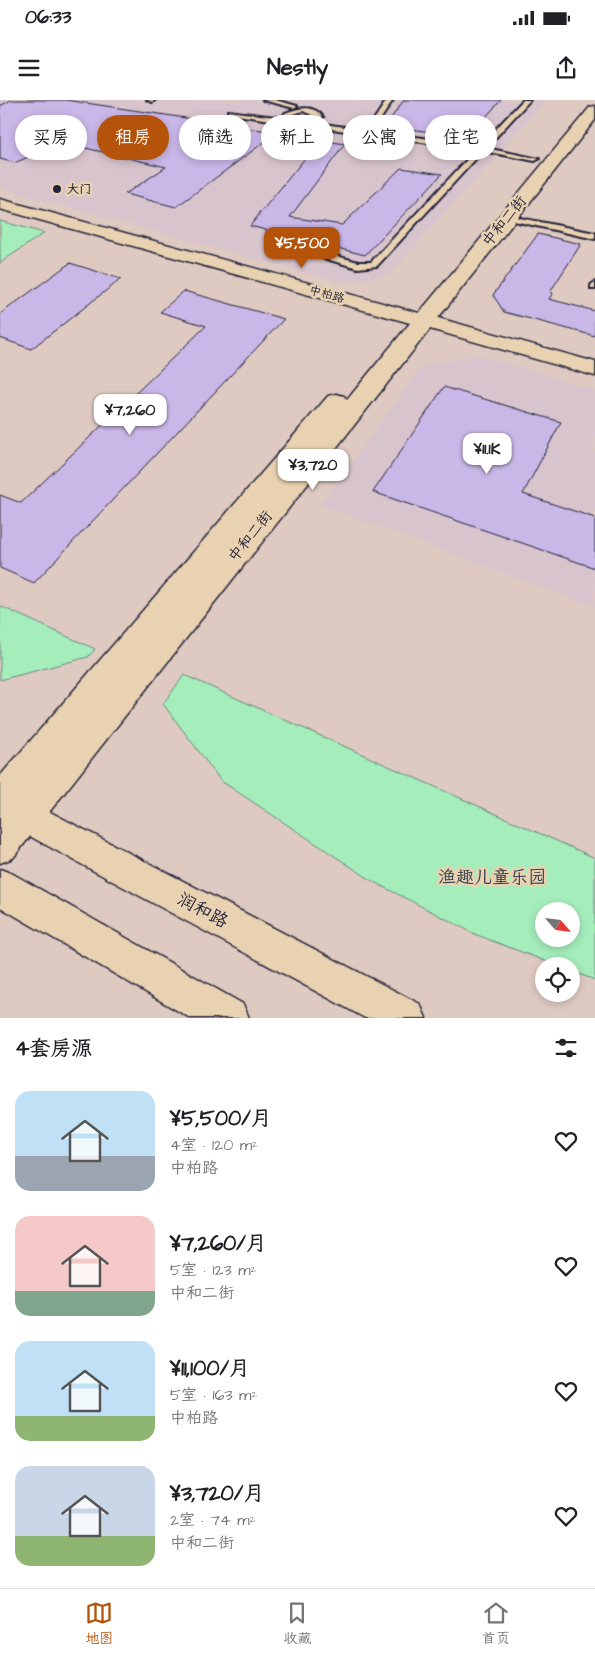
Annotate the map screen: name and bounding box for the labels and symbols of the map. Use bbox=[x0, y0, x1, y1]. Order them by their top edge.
place label: 大门 bbox=[67, 181, 91, 198]
marker: 大门 bbox=[51, 183, 63, 195]
street label: 中和二街 bbox=[477, 191, 531, 251]
pin: ¥5,500 bbox=[261, 226, 343, 269]
street label: 中柏路 bbox=[307, 282, 346, 307]
pin: ¥7,260 bbox=[89, 394, 171, 436]
pin: ¥11.1K bbox=[446, 432, 528, 475]
pin: ¥3,720 bbox=[272, 448, 354, 491]
street label: 中和二街 bbox=[223, 506, 277, 566]
park label: 渔趣儿童乐园 bbox=[438, 865, 546, 890]
street label: 润和路 bbox=[173, 887, 232, 934]
north arrow bbox=[535, 902, 580, 948]

